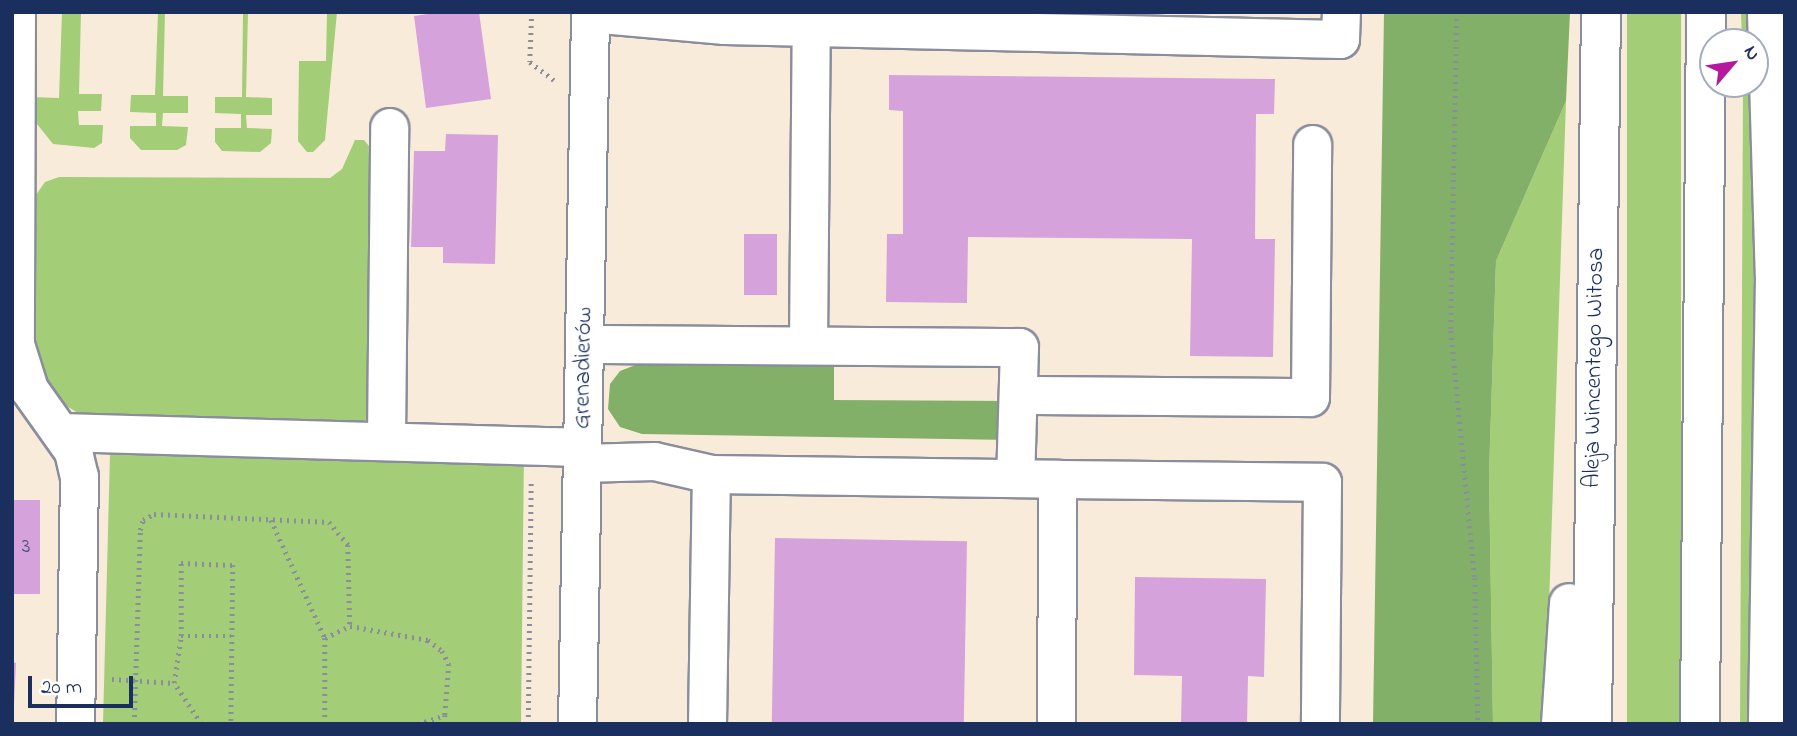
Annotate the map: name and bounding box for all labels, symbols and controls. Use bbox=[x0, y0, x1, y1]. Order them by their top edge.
north arrow bbox=[1699, 28, 1769, 98]
text: N bbox=[1736, 41, 1766, 66]
street label: Aleja Wincentego Witosa bbox=[1579, 248, 1611, 488]
street label: Grenadierów bbox=[569, 307, 599, 429]
house number: 3 bbox=[22, 534, 30, 560]
scale bar bbox=[32, 662, 136, 706]
text: 20 m bbox=[41, 673, 82, 703]

